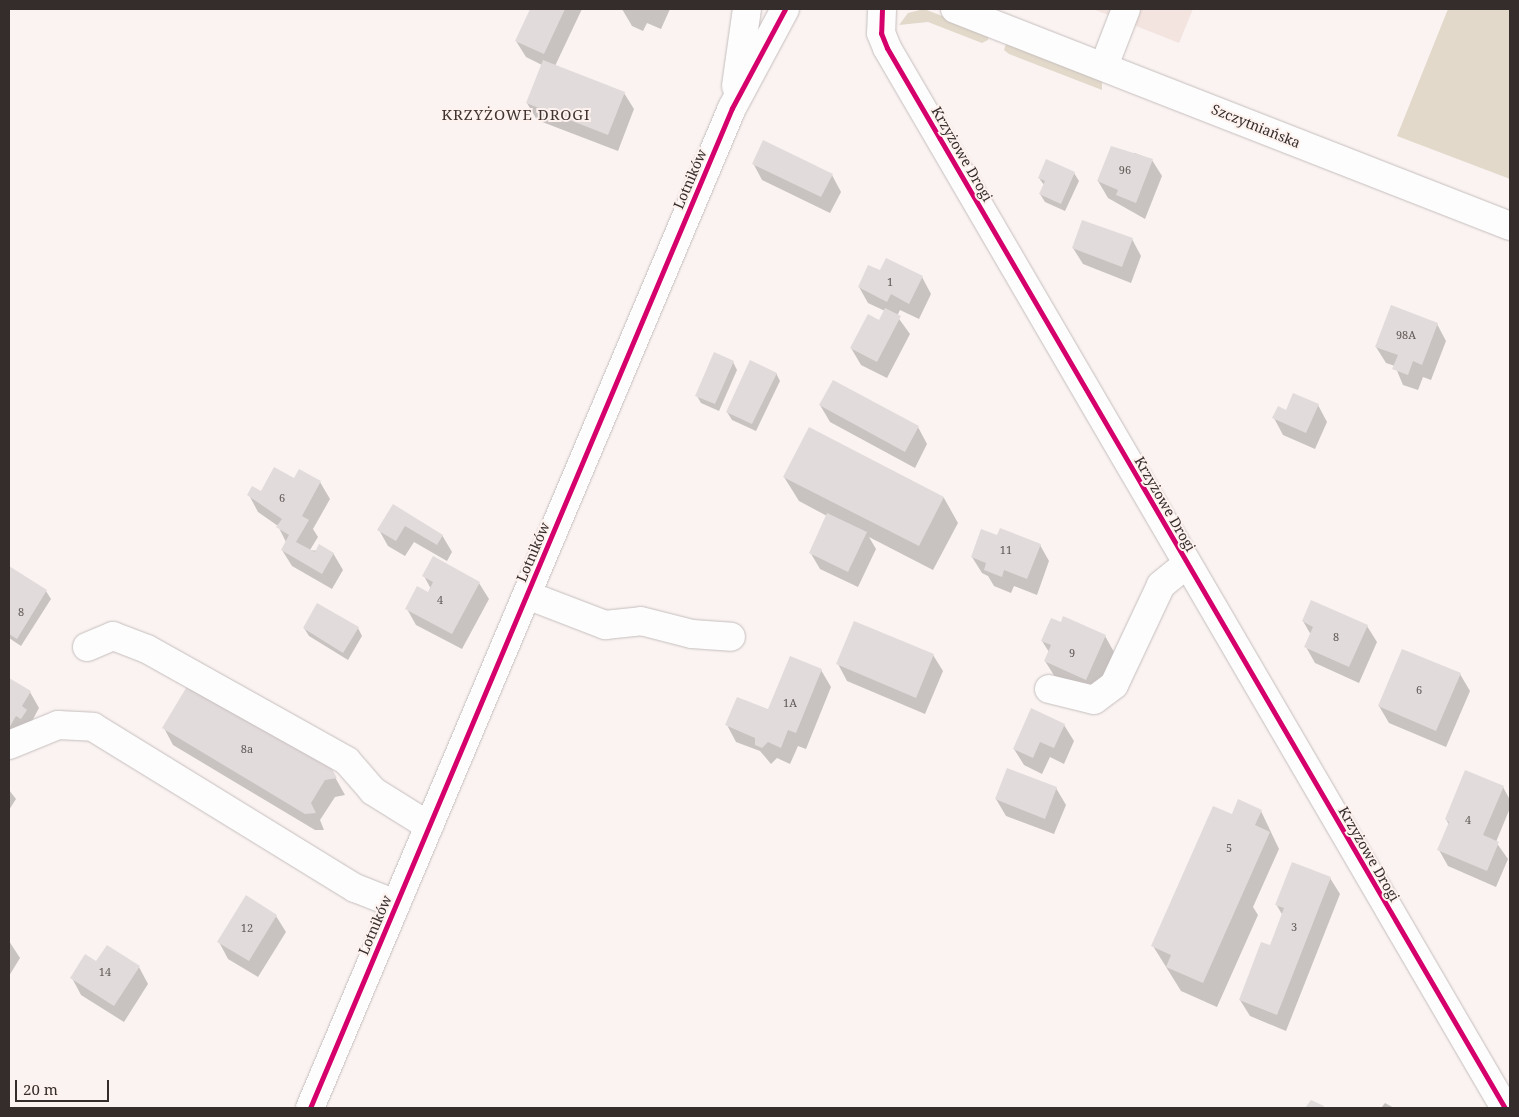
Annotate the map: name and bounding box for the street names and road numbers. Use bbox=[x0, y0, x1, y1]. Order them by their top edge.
street label: Szczytniańska bbox=[1209, 101, 1303, 151]
street label: Krzyżowe Drogi bbox=[928, 104, 996, 204]
street label: Lotników bbox=[670, 147, 710, 211]
street label: Krzyżowe Drogi bbox=[1131, 454, 1199, 554]
street label: Lotników bbox=[513, 520, 553, 584]
street label: Krzyżowe Drogi bbox=[1335, 804, 1403, 904]
street label: Lotników bbox=[355, 893, 395, 957]

